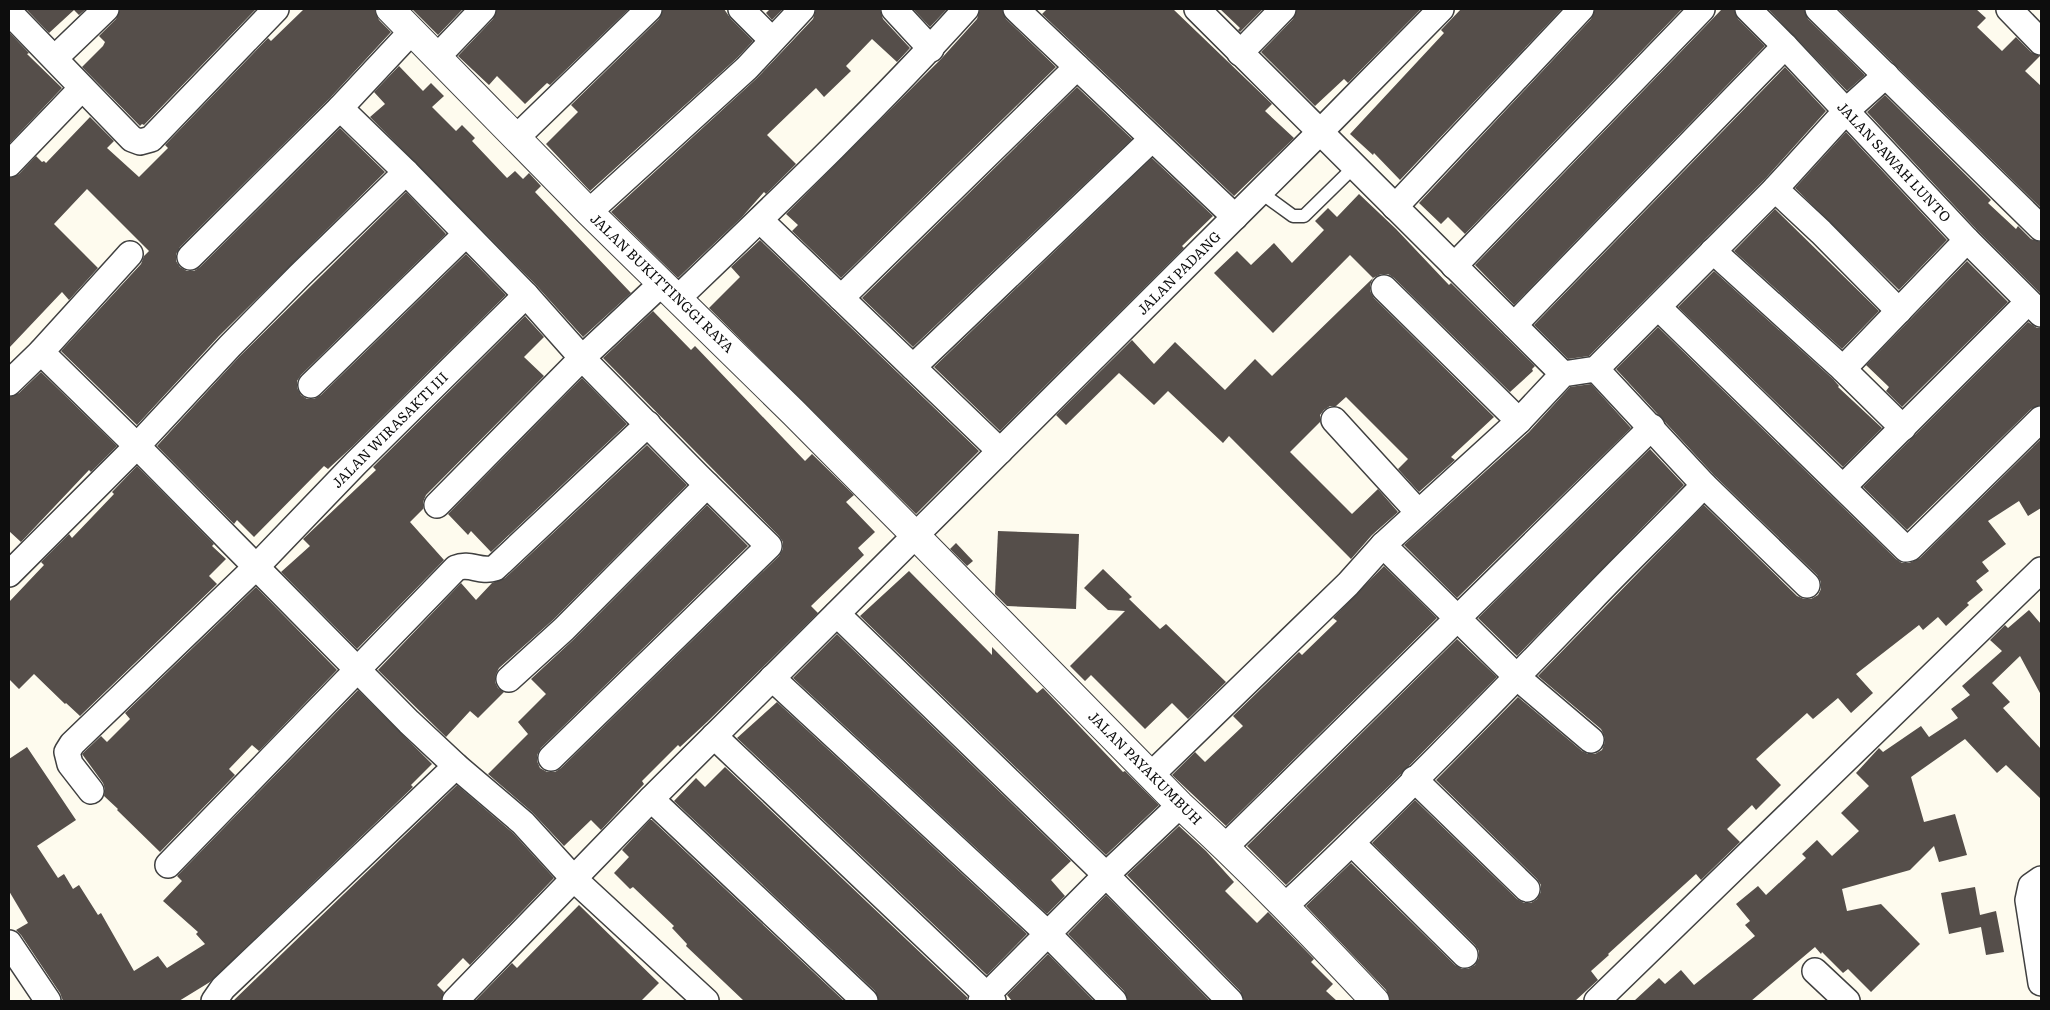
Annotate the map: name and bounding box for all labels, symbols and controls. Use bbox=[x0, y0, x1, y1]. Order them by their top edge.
street label: JALAN SAWAH LUNTO bbox=[1833, 97, 1956, 226]
street label: JALAN BUKITTINGGI RAYA bbox=[586, 208, 739, 357]
street label: JALAN PADANG bbox=[1132, 226, 1225, 319]
street label: JALAN WIRASAKTI III bbox=[327, 367, 452, 492]
street label: JALAN PAYAKUMBUH bbox=[1084, 706, 1207, 829]

